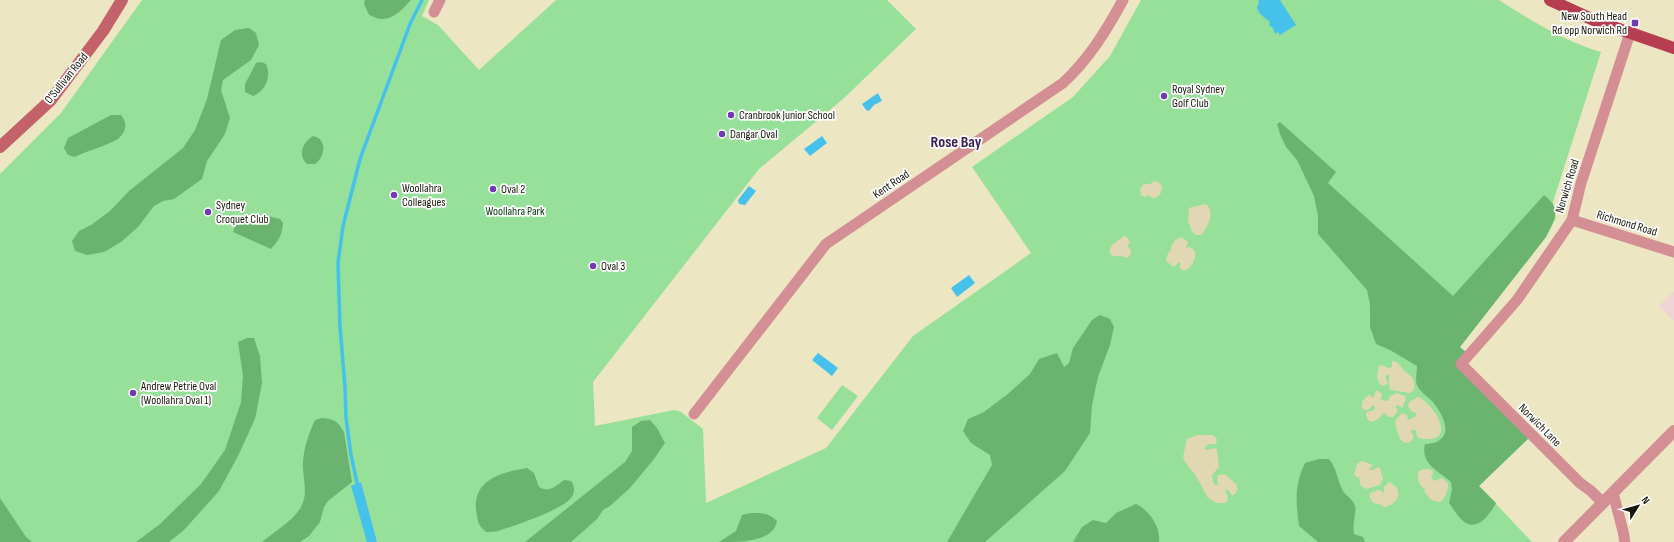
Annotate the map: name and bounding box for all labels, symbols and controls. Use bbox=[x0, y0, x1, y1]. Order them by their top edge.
place label: New South Head Rd opp Norwich Rd bbox=[1552, 9, 1627, 38]
marker: New South Head Rd opp Norwich Rd bbox=[1630, 18, 1640, 28]
street label: O'Sullivan Road bbox=[41, 50, 91, 107]
place label: Royal Sydney Golf Club bbox=[1172, 82, 1225, 111]
marker: Royal Sydney Golf Club bbox=[1159, 91, 1169, 101]
place label: Cranbrook Junior School bbox=[739, 108, 835, 123]
marker: Cranbrook Junior School bbox=[726, 110, 736, 120]
place label: Dangar Oval bbox=[730, 127, 777, 142]
marker: Dangar Oval bbox=[717, 129, 727, 139]
district label: Rose Bay bbox=[931, 133, 982, 152]
street label: Norwich Road bbox=[1552, 157, 1583, 215]
street label: Kent Road bbox=[870, 167, 912, 202]
place label: Woollahra Colleagues bbox=[402, 181, 446, 210]
place label: Oval 2 bbox=[501, 182, 525, 197]
marker: Oval 2 bbox=[488, 184, 498, 194]
marker: Woollahra Colleagues bbox=[389, 190, 399, 200]
place label: Sydney Croquet Club bbox=[216, 198, 268, 227]
park label: Woollahra Park bbox=[485, 204, 545, 219]
marker: Sydney Croquet Club bbox=[203, 207, 213, 217]
street label: Richmond Road bbox=[1595, 207, 1659, 240]
place label: Oval 3 bbox=[601, 259, 625, 274]
marker: Oval 3 bbox=[588, 261, 598, 271]
place label: Andrew Petrie Oval (Woollahra Oval 1) bbox=[140, 379, 216, 408]
marker: Andrew Petrie Oval (Woollahra Oval 1) bbox=[128, 388, 138, 398]
street label: Norwich Lane bbox=[1515, 401, 1564, 450]
north arrow bbox=[1618, 486, 1658, 526]
text: N bbox=[1639, 494, 1653, 507]

